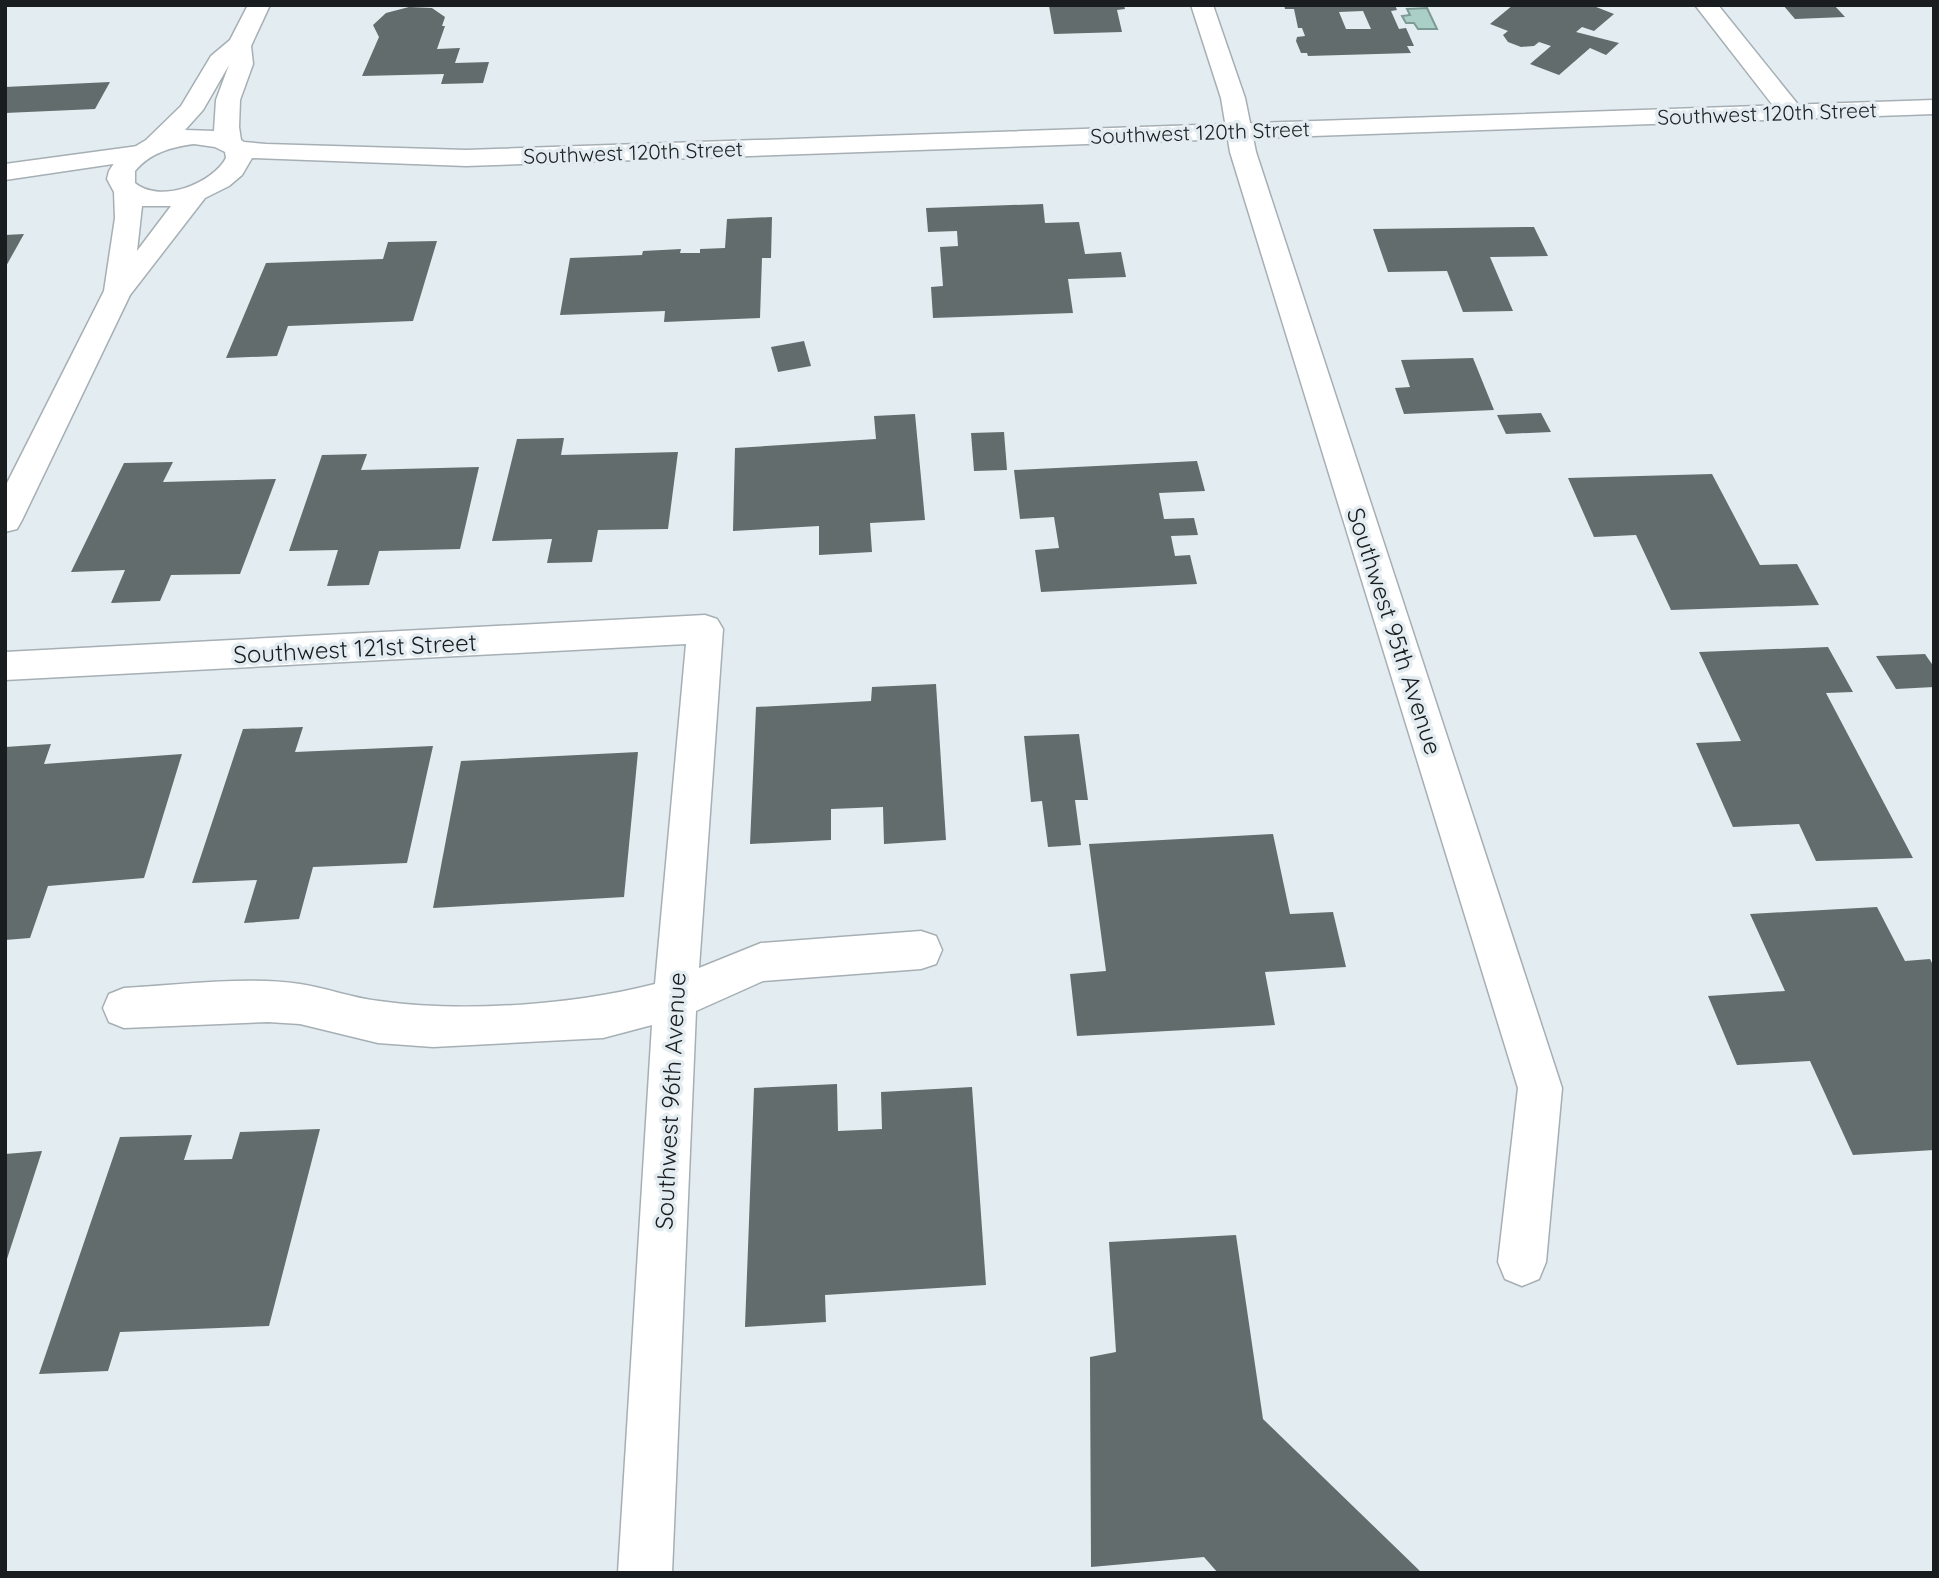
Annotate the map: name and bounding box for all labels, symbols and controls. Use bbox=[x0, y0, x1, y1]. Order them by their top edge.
street label: Southwest 120th Street bbox=[1657, 96, 1877, 130]
street label: Southwest 120th Street bbox=[1090, 115, 1310, 149]
street label: Southwest 120th Street bbox=[523, 135, 743, 169]
street label: Southwest 95th Avenue bbox=[1341, 504, 1449, 758]
street label: Southwest 121st Street bbox=[233, 627, 477, 669]
street label: Southwest 96th Avenue bbox=[648, 972, 692, 1230]

